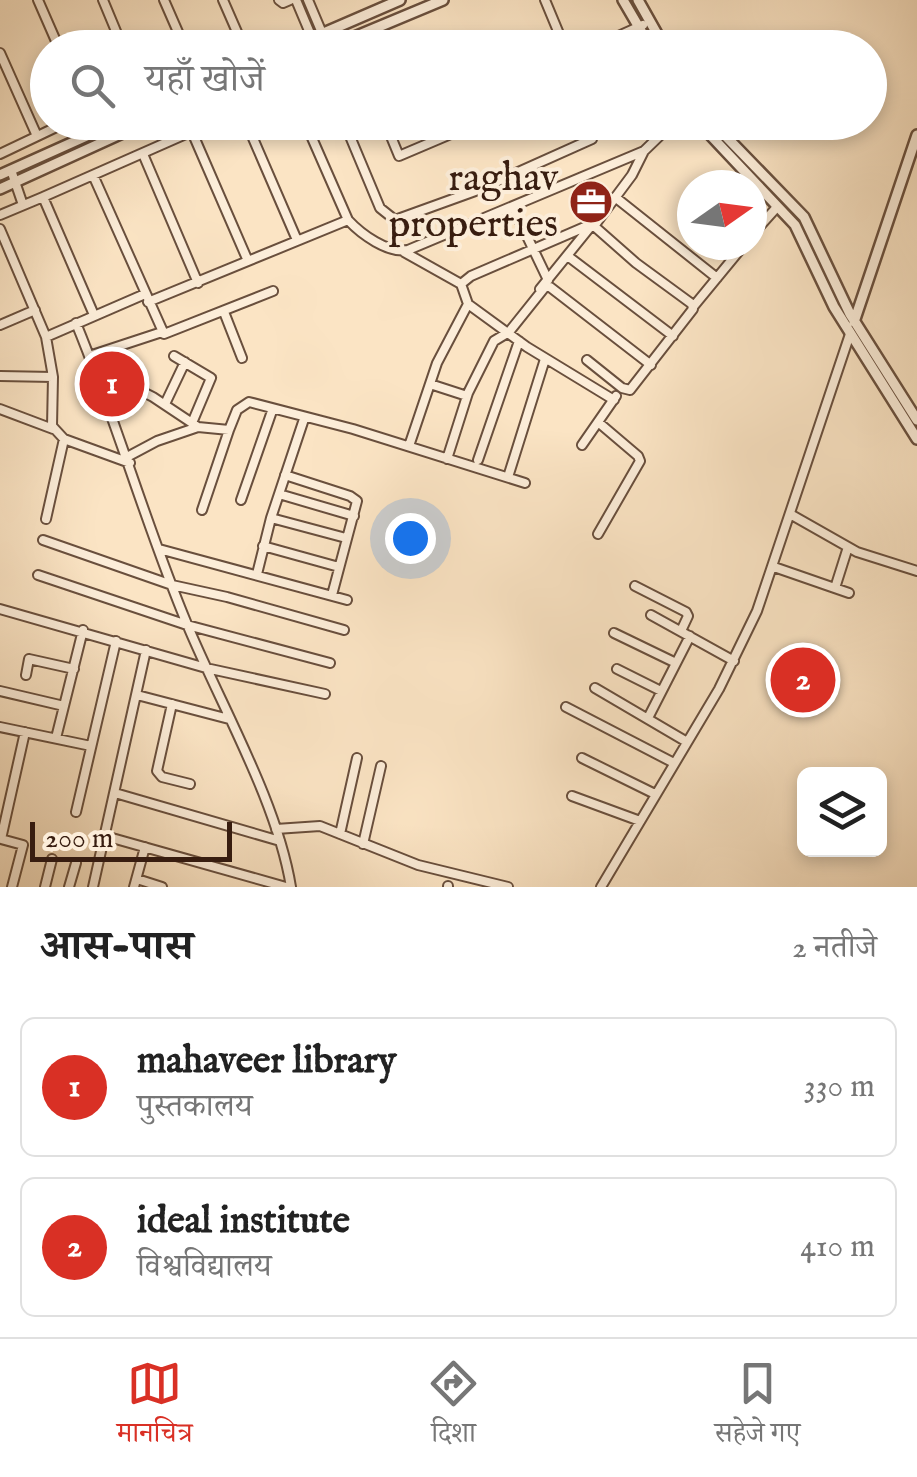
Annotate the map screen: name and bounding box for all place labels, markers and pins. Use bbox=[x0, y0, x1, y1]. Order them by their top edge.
place label: raghav properties bbox=[389, 154, 559, 251]
office icon: raghav properties bbox=[568, 179, 614, 225]
pin: 1 bbox=[80, 346, 144, 422]
pin: 2 bbox=[770, 642, 836, 718]

